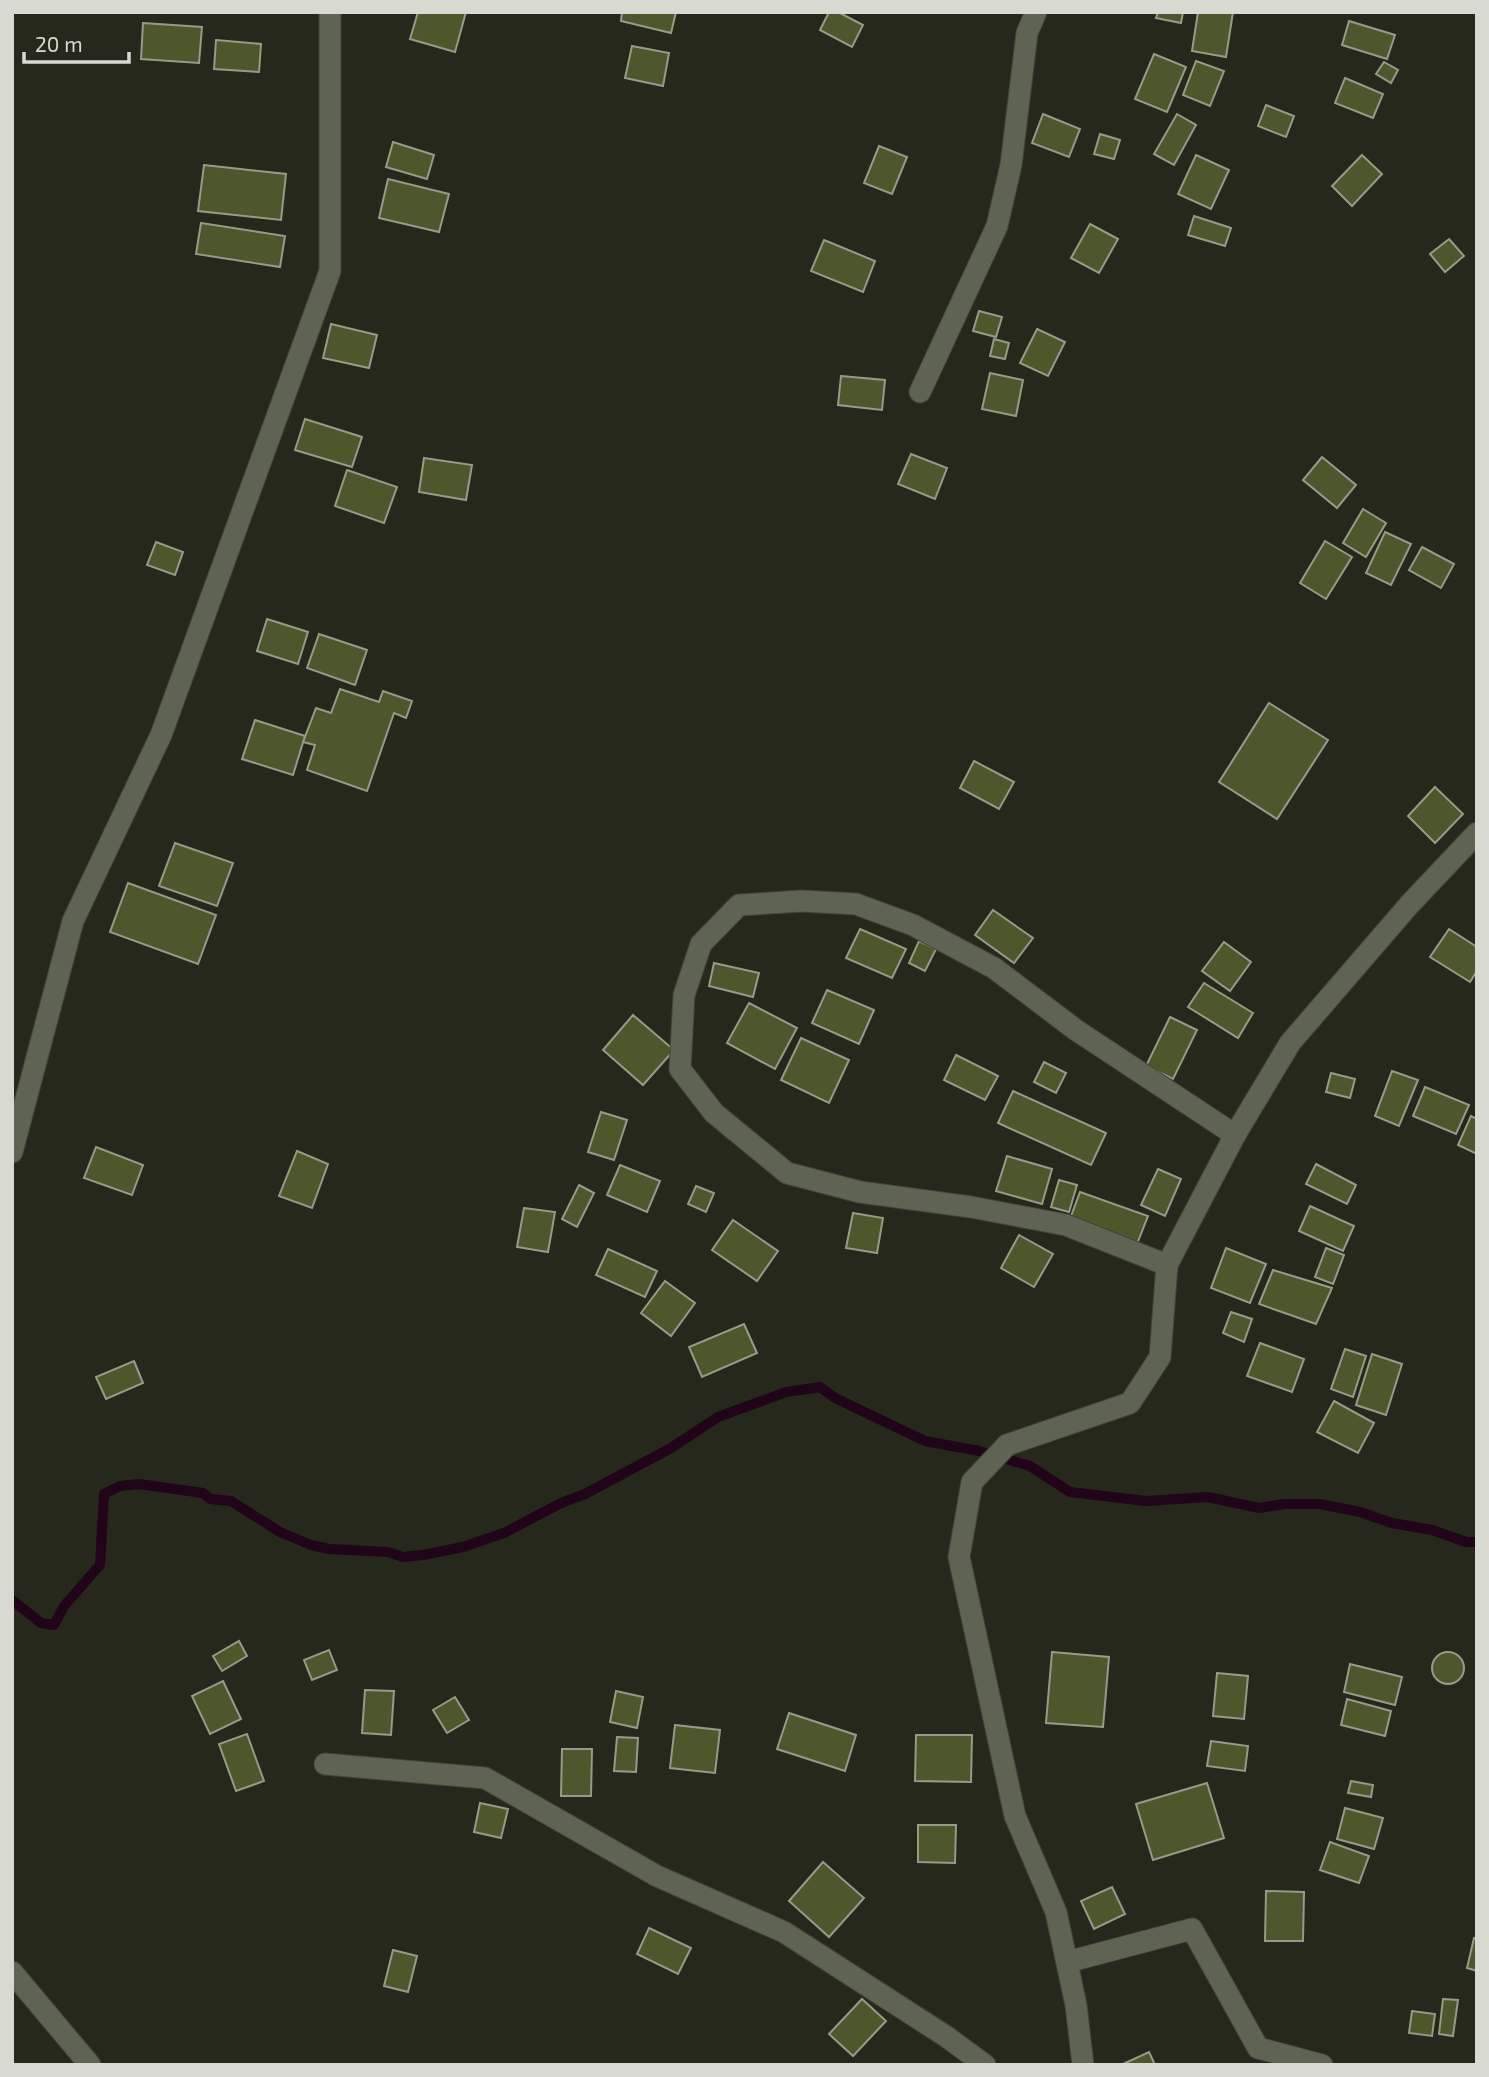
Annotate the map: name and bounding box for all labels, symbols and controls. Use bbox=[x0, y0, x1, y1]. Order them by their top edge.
scale bar bbox=[24, 21, 130, 65]
text: 20 m bbox=[35, 31, 83, 56]

